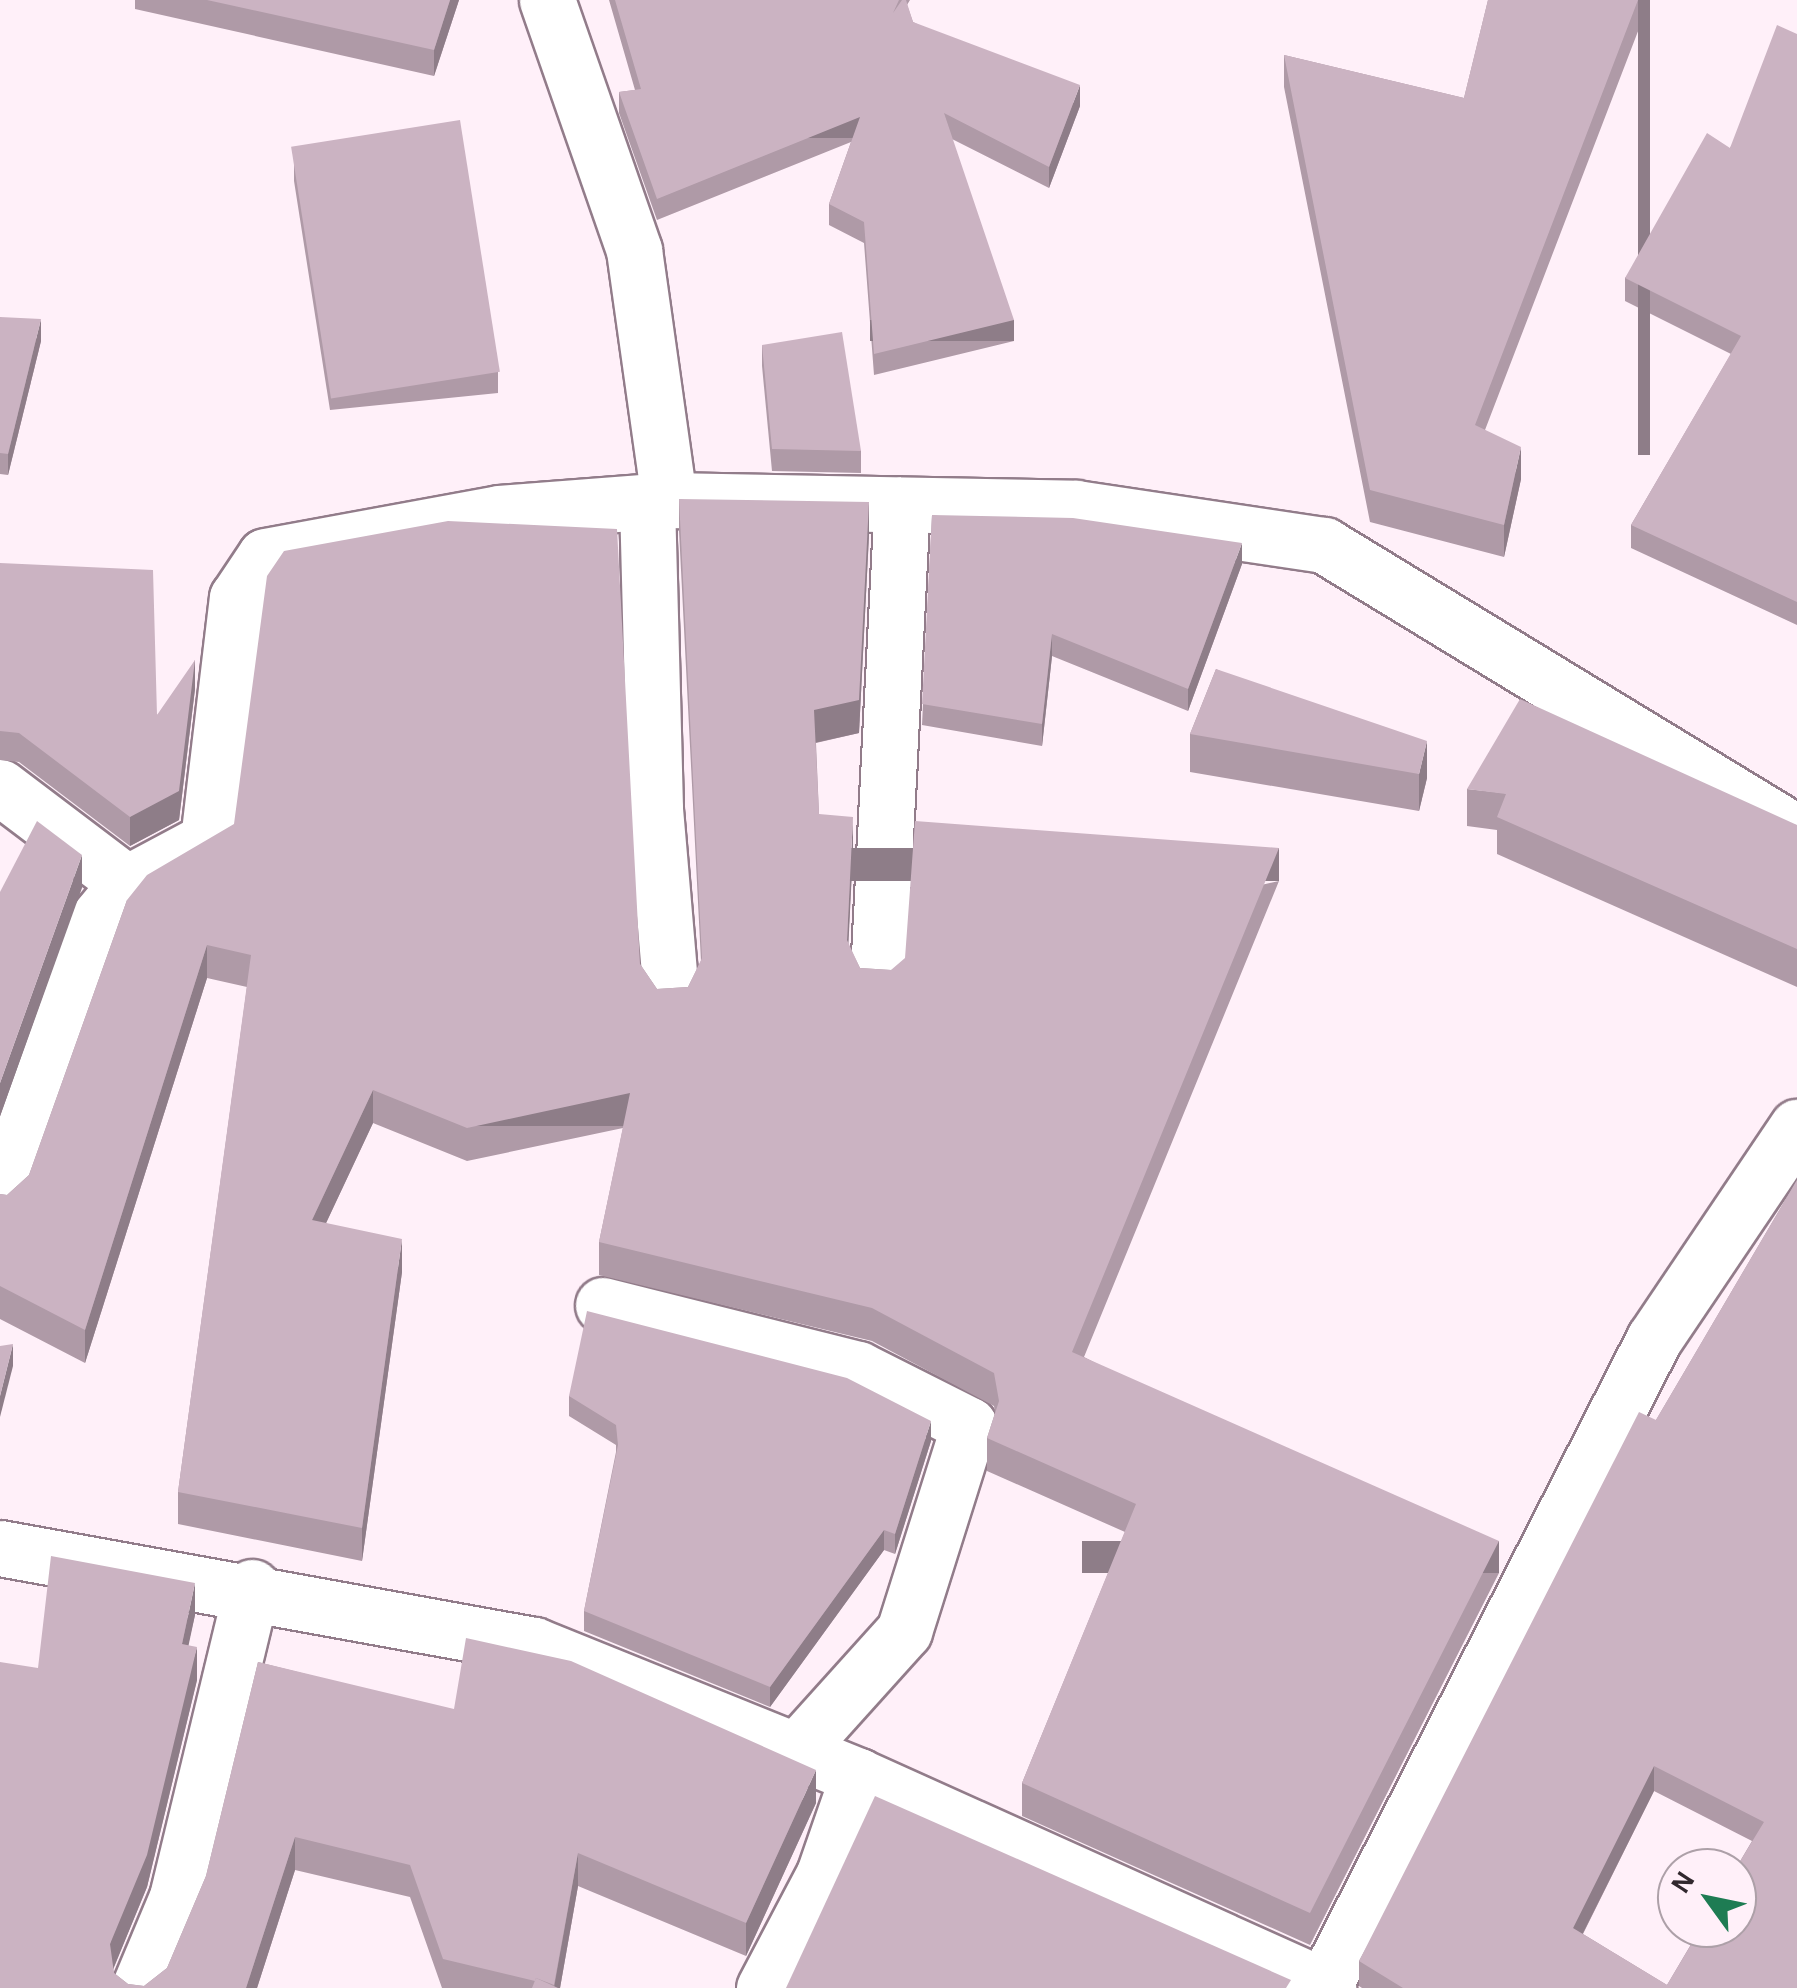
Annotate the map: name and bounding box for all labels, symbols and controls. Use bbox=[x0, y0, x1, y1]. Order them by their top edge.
north arrow bbox=[1657, 1848, 1757, 1948]
text: N bbox=[1666, 1867, 1701, 1899]

